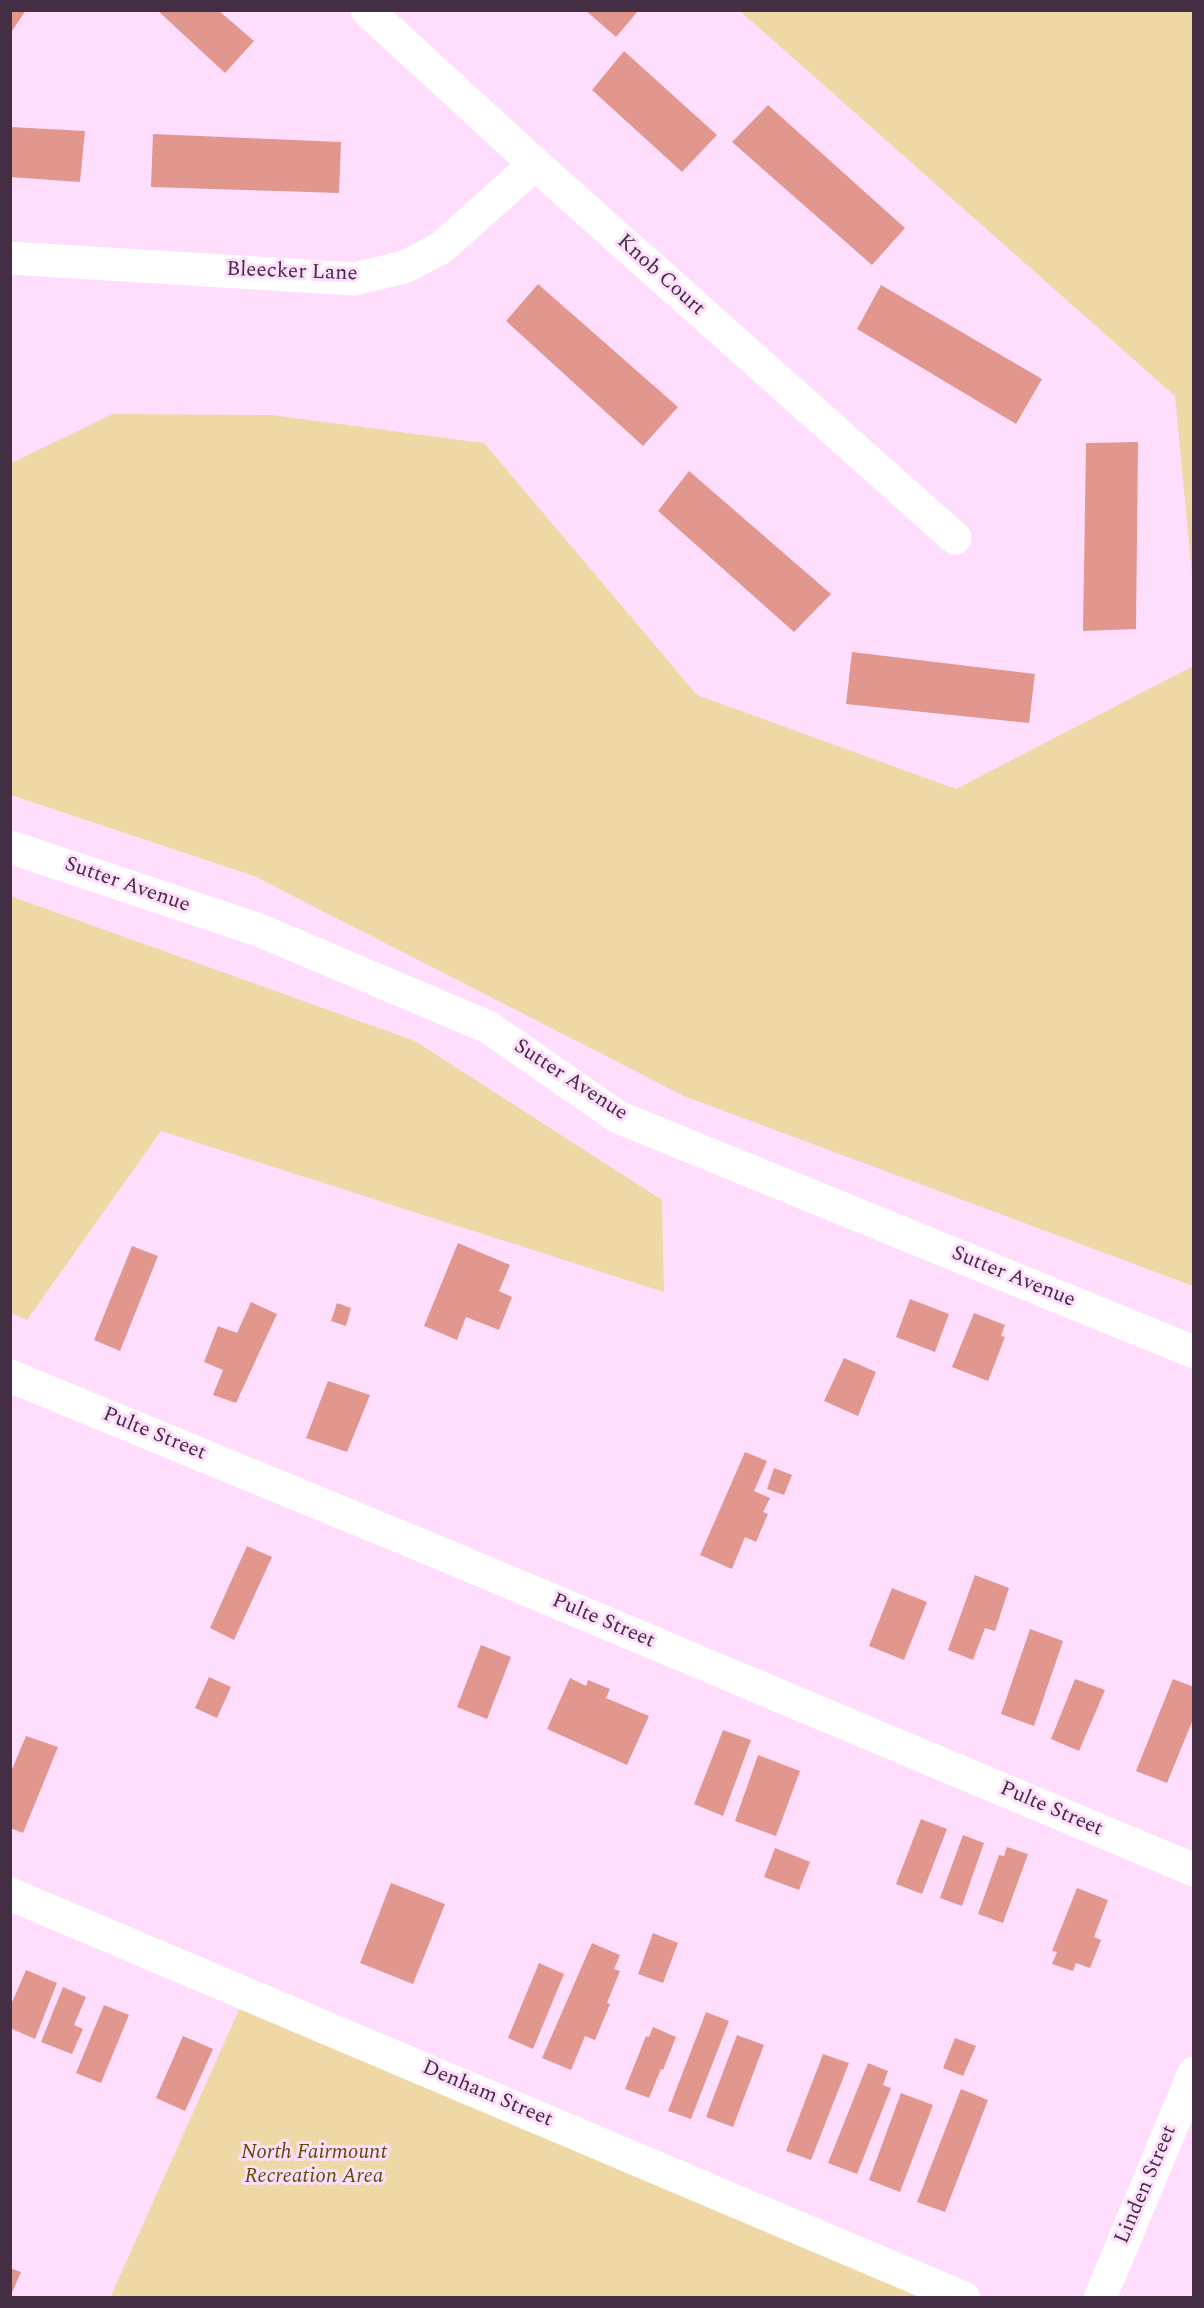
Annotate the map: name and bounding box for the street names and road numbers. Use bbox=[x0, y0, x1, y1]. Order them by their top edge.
street label: Knob Court bbox=[611, 230, 709, 322]
street label: Bleecker Lane bbox=[226, 258, 358, 288]
street label: Sutter Avenue bbox=[61, 853, 193, 919]
street label: Sutter Avenue bbox=[508, 1035, 632, 1127]
street label: Sutter Avenue bbox=[948, 1242, 1078, 1314]
street label: Pulte Street bbox=[99, 1403, 209, 1467]
street label: Pulte Street bbox=[548, 1589, 658, 1655]
street label: Pulte Street bbox=[996, 1777, 1106, 1843]
street label: Denham Street bbox=[418, 2056, 556, 2134]
street label: Linden Street bbox=[1111, 2122, 1183, 2248]

